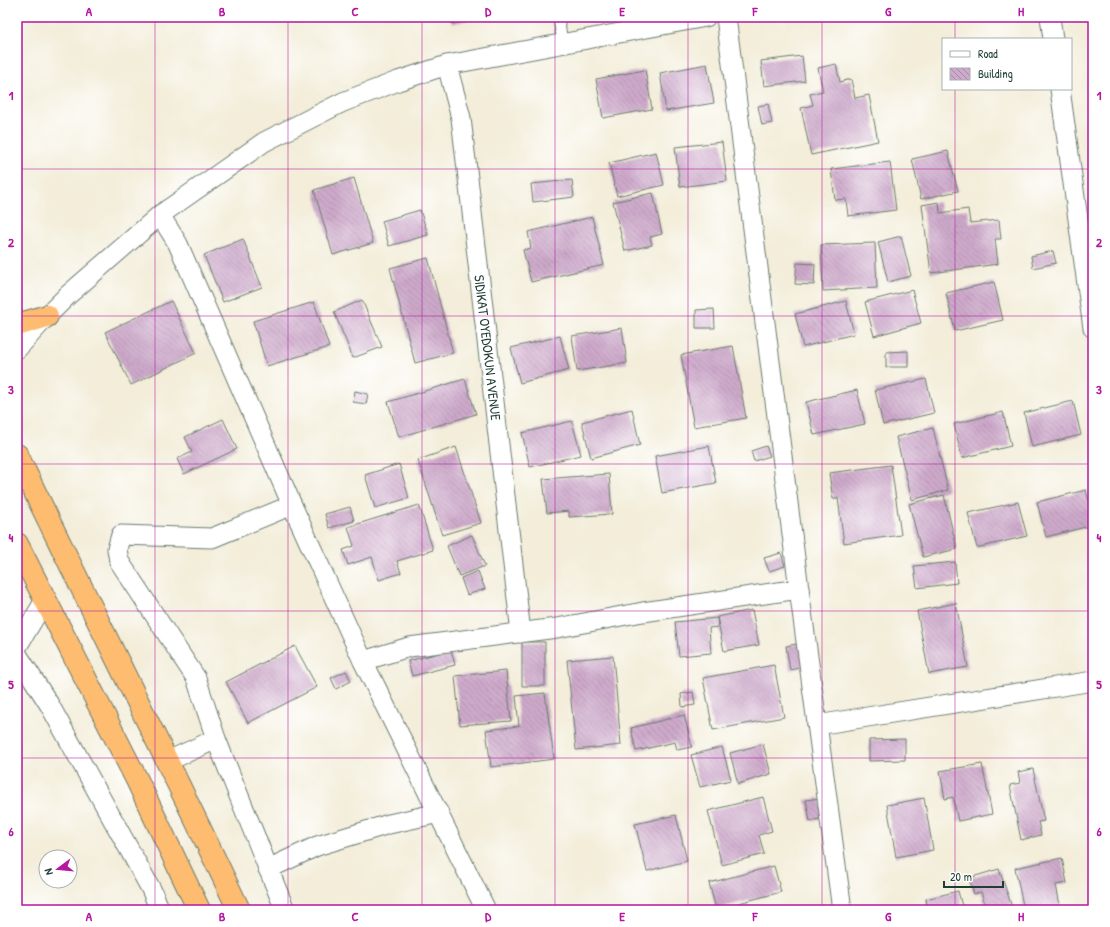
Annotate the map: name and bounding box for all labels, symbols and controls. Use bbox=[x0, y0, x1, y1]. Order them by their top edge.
text: A bbox=[86, 2, 93, 20]
text: B bbox=[219, 2, 226, 20]
text: C bbox=[351, 2, 359, 20]
text: D bbox=[485, 2, 492, 20]
text: E bbox=[619, 2, 625, 20]
text: F bbox=[752, 2, 759, 20]
text: G bbox=[885, 2, 892, 20]
text: H bbox=[1018, 2, 1024, 20]
legend bbox=[942, 38, 1072, 90]
text: Road bbox=[978, 45, 998, 62]
text: Building bbox=[978, 65, 1013, 82]
text: 1 bbox=[9, 86, 14, 104]
text: 1 bbox=[1097, 86, 1102, 104]
text: 2 bbox=[8, 233, 15, 251]
text: 2 bbox=[1096, 233, 1103, 251]
street label: SIDIKAT OYEDOKUN AVENUE bbox=[470, 274, 506, 421]
text: 3 bbox=[8, 380, 14, 398]
text: 3 bbox=[1096, 380, 1102, 398]
text: 4 bbox=[9, 528, 14, 546]
text: 4 bbox=[1097, 528, 1102, 546]
text: 5 bbox=[8, 675, 14, 693]
text: 5 bbox=[1096, 675, 1102, 693]
text: 6 bbox=[8, 822, 14, 840]
text: 6 bbox=[1096, 822, 1102, 840]
north arrow bbox=[38, 849, 78, 889]
scale bar bbox=[944, 863, 1003, 889]
text: N bbox=[41, 867, 56, 877]
text: 20 m bbox=[950, 868, 972, 885]
text: A bbox=[86, 907, 93, 925]
text: B bbox=[219, 907, 226, 925]
text: C bbox=[351, 907, 359, 925]
text: D bbox=[485, 907, 492, 925]
text: E bbox=[619, 907, 625, 925]
text: F bbox=[752, 907, 759, 925]
text: G bbox=[885, 907, 892, 925]
text: H bbox=[1018, 907, 1024, 925]

